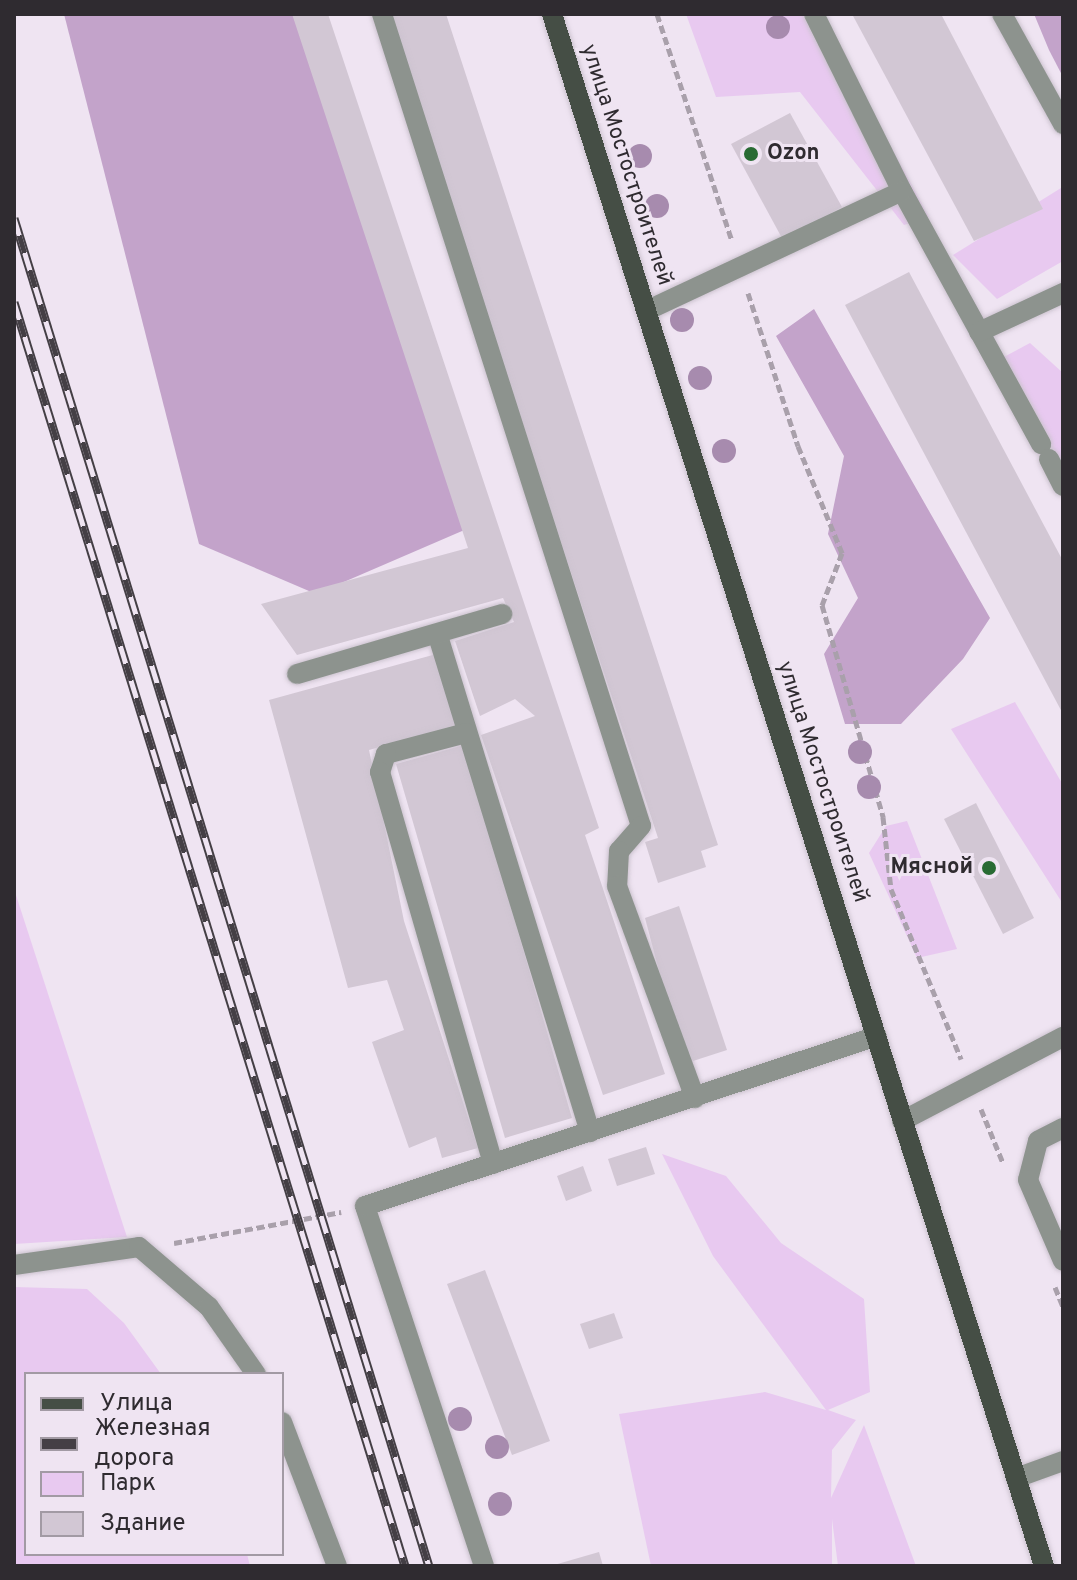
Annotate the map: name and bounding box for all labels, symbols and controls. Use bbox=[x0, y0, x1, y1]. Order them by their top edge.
street label: улица Мостостроителей bbox=[574, 41, 678, 289]
place label: Ozon bbox=[767, 141, 820, 167]
marker: Ozon bbox=[742, 145, 760, 163]
street label: улица Мостостроителей bbox=[770, 658, 874, 906]
place label: Мясной bbox=[891, 855, 973, 881]
marker: Мясной bbox=[980, 859, 998, 877]
legend bbox=[24, 1372, 284, 1556]
text: Улица bbox=[100, 1389, 173, 1419]
text: Железная дорога bbox=[94, 1414, 211, 1474]
text: Парк bbox=[100, 1469, 156, 1499]
text: Здание bbox=[100, 1509, 186, 1539]

